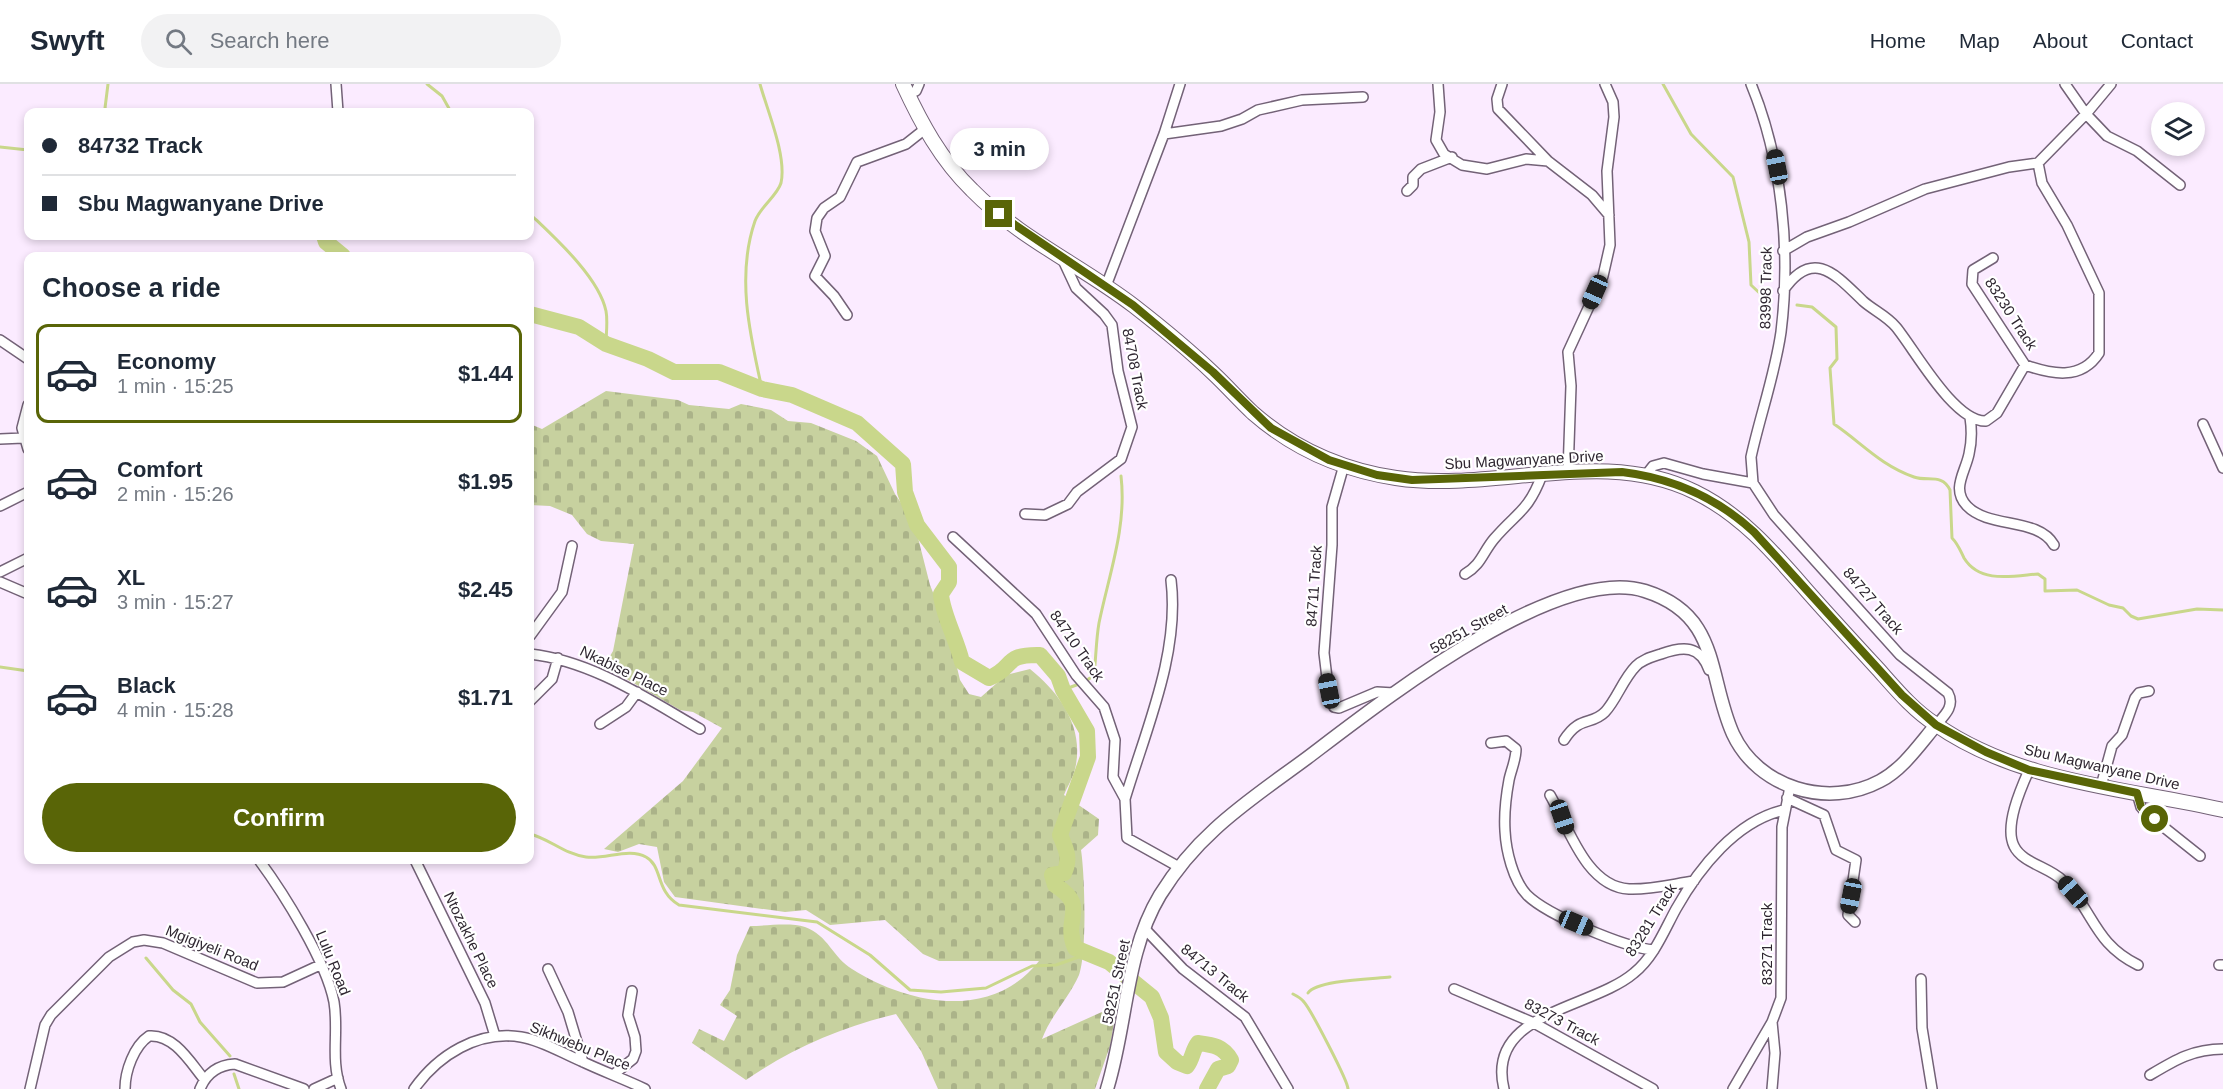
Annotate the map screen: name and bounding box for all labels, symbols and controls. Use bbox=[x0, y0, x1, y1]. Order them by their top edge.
search box bbox=[141, 14, 561, 68]
text: Swyft bbox=[30, 25, 105, 56]
icon: search bbox=[162, 25, 195, 58]
text: Search here bbox=[210, 28, 330, 53]
text: Home bbox=[1870, 29, 1926, 52]
text: Map bbox=[1959, 29, 2000, 52]
text: About bbox=[2033, 29, 2088, 52]
text: Contact bbox=[2121, 29, 2193, 52]
map controls bbox=[2151, 102, 2205, 156]
button: layers bbox=[2151, 102, 2205, 156]
callout: 3 min bbox=[950, 127, 1048, 169]
text: 84732 Track bbox=[78, 133, 203, 158]
text: 3 min bbox=[973, 138, 1026, 160]
car bbox=[1765, 148, 1789, 186]
text: Sbu Magwanyane Drive bbox=[78, 191, 324, 216]
route end bbox=[985, 200, 1012, 227]
street label: 83998 Track bbox=[1756, 246, 1775, 329]
car bbox=[1579, 272, 1611, 312]
text: Choose a ride bbox=[42, 273, 221, 303]
street label: 83230 Track bbox=[1982, 274, 2041, 353]
street label: 84708 Track bbox=[1119, 327, 1152, 412]
icon: car bbox=[45, 347, 99, 401]
text: Economy bbox=[117, 349, 216, 374]
text: $1.44 bbox=[458, 361, 513, 386]
text: 1 min · 15:25 bbox=[117, 375, 234, 397]
street label: Sbu Magwanyane Drive bbox=[1444, 447, 1604, 472]
icon: car bbox=[45, 455, 99, 509]
text: Comfort bbox=[117, 457, 203, 482]
text: $1.95 bbox=[458, 469, 513, 494]
text: 2 min · 15:26 bbox=[117, 483, 234, 505]
street label: 84711 Track bbox=[1302, 544, 1325, 627]
icon: car bbox=[45, 563, 99, 617]
street label: 84727 Track bbox=[1840, 564, 1907, 638]
text: XL bbox=[117, 565, 145, 590]
text: $2.45 bbox=[458, 577, 513, 602]
text: 3 min · 15:27 bbox=[117, 591, 234, 613]
street label: 58251 Street bbox=[1427, 600, 1511, 657]
street label: 84710 Track bbox=[1047, 607, 1108, 685]
street label: Nkabise Place bbox=[577, 642, 671, 699]
icon: car bbox=[45, 671, 99, 725]
car bbox=[1317, 672, 1341, 710]
text: Black bbox=[117, 673, 176, 698]
text: $1.71 bbox=[458, 685, 513, 710]
text: 4 min · 15:28 bbox=[117, 699, 234, 721]
street label: Sbu Magwanyane Drive bbox=[2023, 740, 2182, 793]
button: Confirm bbox=[42, 783, 516, 852]
car bbox=[1548, 797, 1576, 837]
route start bbox=[2141, 805, 2168, 832]
car bbox=[2054, 873, 2092, 911]
car bbox=[1839, 877, 1863, 915]
street label: 83281 Track bbox=[1621, 880, 1680, 959]
street label: Ntozakhe Place bbox=[441, 889, 502, 991]
street label: 83271 Track bbox=[1758, 902, 1775, 985]
car bbox=[1556, 908, 1596, 938]
street label: Mgigiyeli Road bbox=[163, 921, 261, 974]
street label: Lulu Road bbox=[313, 928, 354, 998]
street label: 58251 Street bbox=[1098, 937, 1133, 1026]
street label: 84713 Track bbox=[1178, 940, 1253, 1006]
street label: 83273 Track bbox=[1522, 995, 1603, 1049]
street label: Sikhwebu Place bbox=[528, 1018, 633, 1073]

